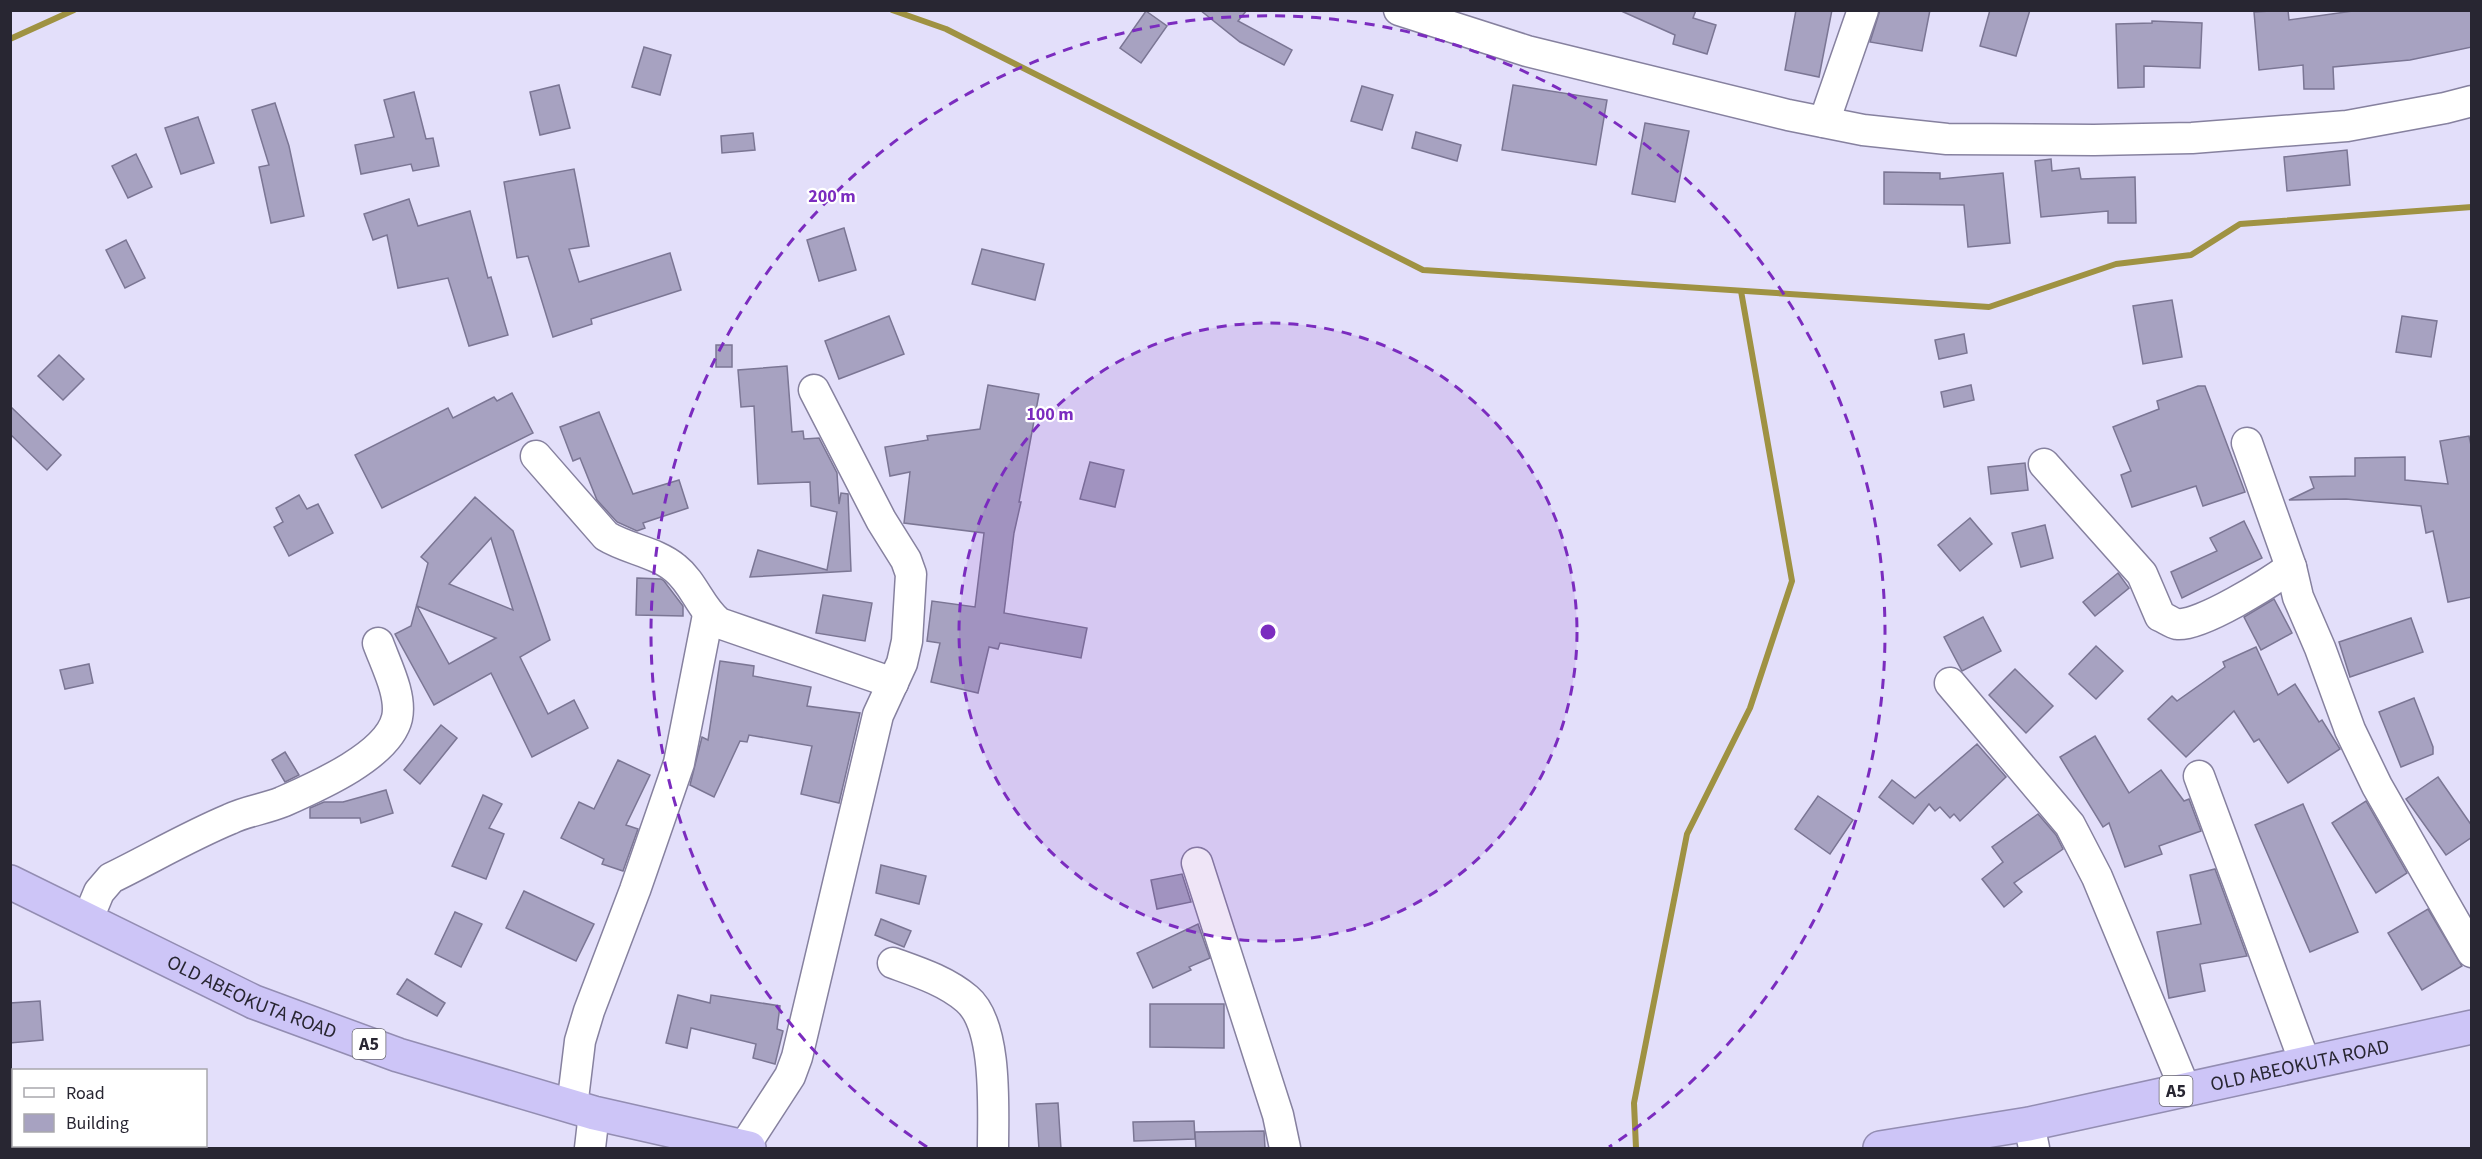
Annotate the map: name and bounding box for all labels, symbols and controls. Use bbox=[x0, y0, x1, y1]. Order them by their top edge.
text: 200 m bbox=[808, 184, 856, 209]
text: 100 m bbox=[1026, 402, 1074, 427]
centre of rings bbox=[1258, 622, 1278, 642]
street label: OLD ABEOKUTA ROAD bbox=[162, 948, 340, 1046]
road number: A5 bbox=[352, 1029, 386, 1059]
street label: OLD ABEOKUTA ROAD bbox=[2208, 1033, 2392, 1099]
legend bbox=[12, 1069, 207, 1147]
road number: A5 bbox=[2160, 1076, 2192, 1106]
text: Road bbox=[66, 1081, 105, 1106]
text: Building bbox=[66, 1111, 129, 1136]

